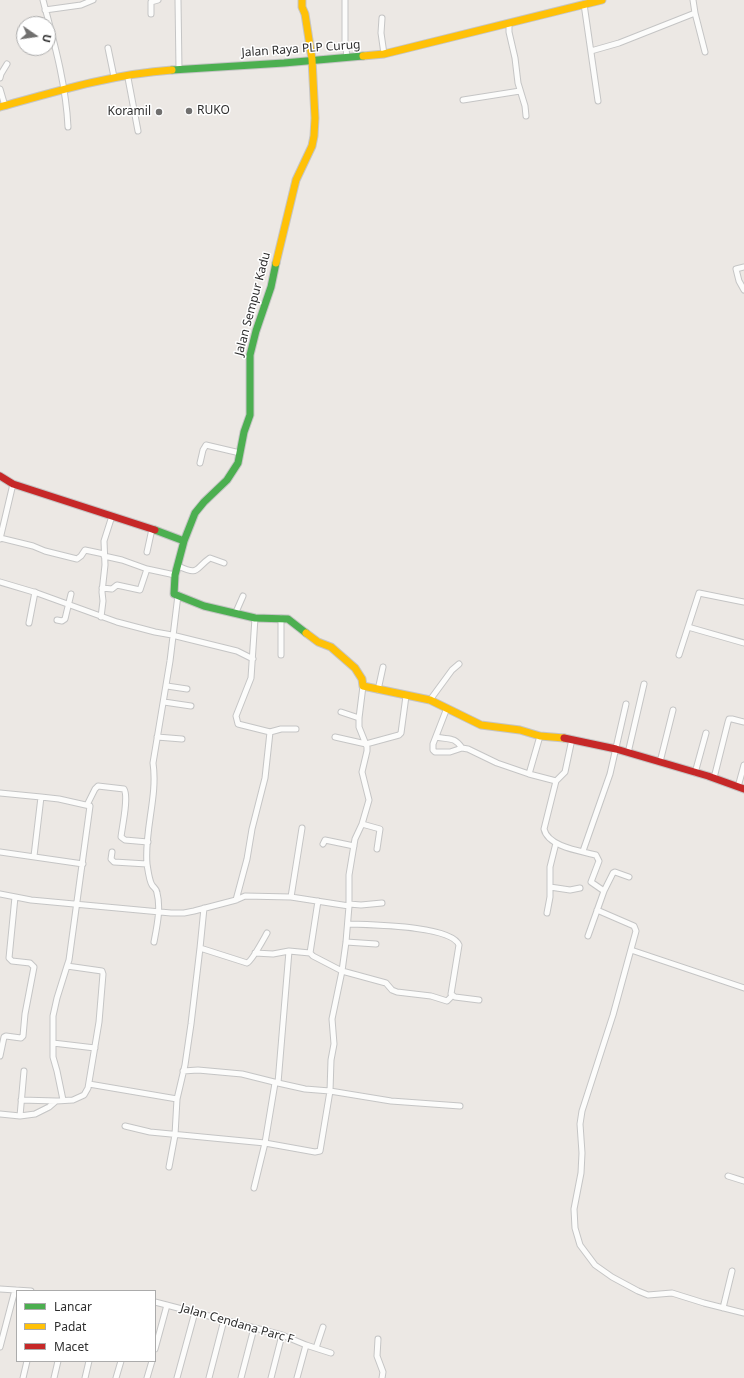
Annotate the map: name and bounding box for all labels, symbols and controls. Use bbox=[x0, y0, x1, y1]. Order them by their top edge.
north arrow bbox=[16, 16, 56, 56]
text: U bbox=[39, 33, 55, 44]
street label: Jalan Raya PLP Curug bbox=[241, 38, 361, 60]
place label: RUKO bbox=[197, 104, 230, 118]
place label: Koramil bbox=[107, 105, 151, 119]
marker: RUKO bbox=[184, 106, 194, 116]
marker: Koramil bbox=[154, 107, 164, 117]
street label: Jalan Sempur Kadu bbox=[232, 251, 274, 357]
legend bbox=[16, 1290, 156, 1362]
text: Lancar bbox=[54, 1298, 92, 1315]
street label: Jalan Cendana Parc F bbox=[179, 1301, 295, 1347]
text: Padat bbox=[54, 1318, 86, 1335]
text: Macet bbox=[54, 1338, 88, 1355]

